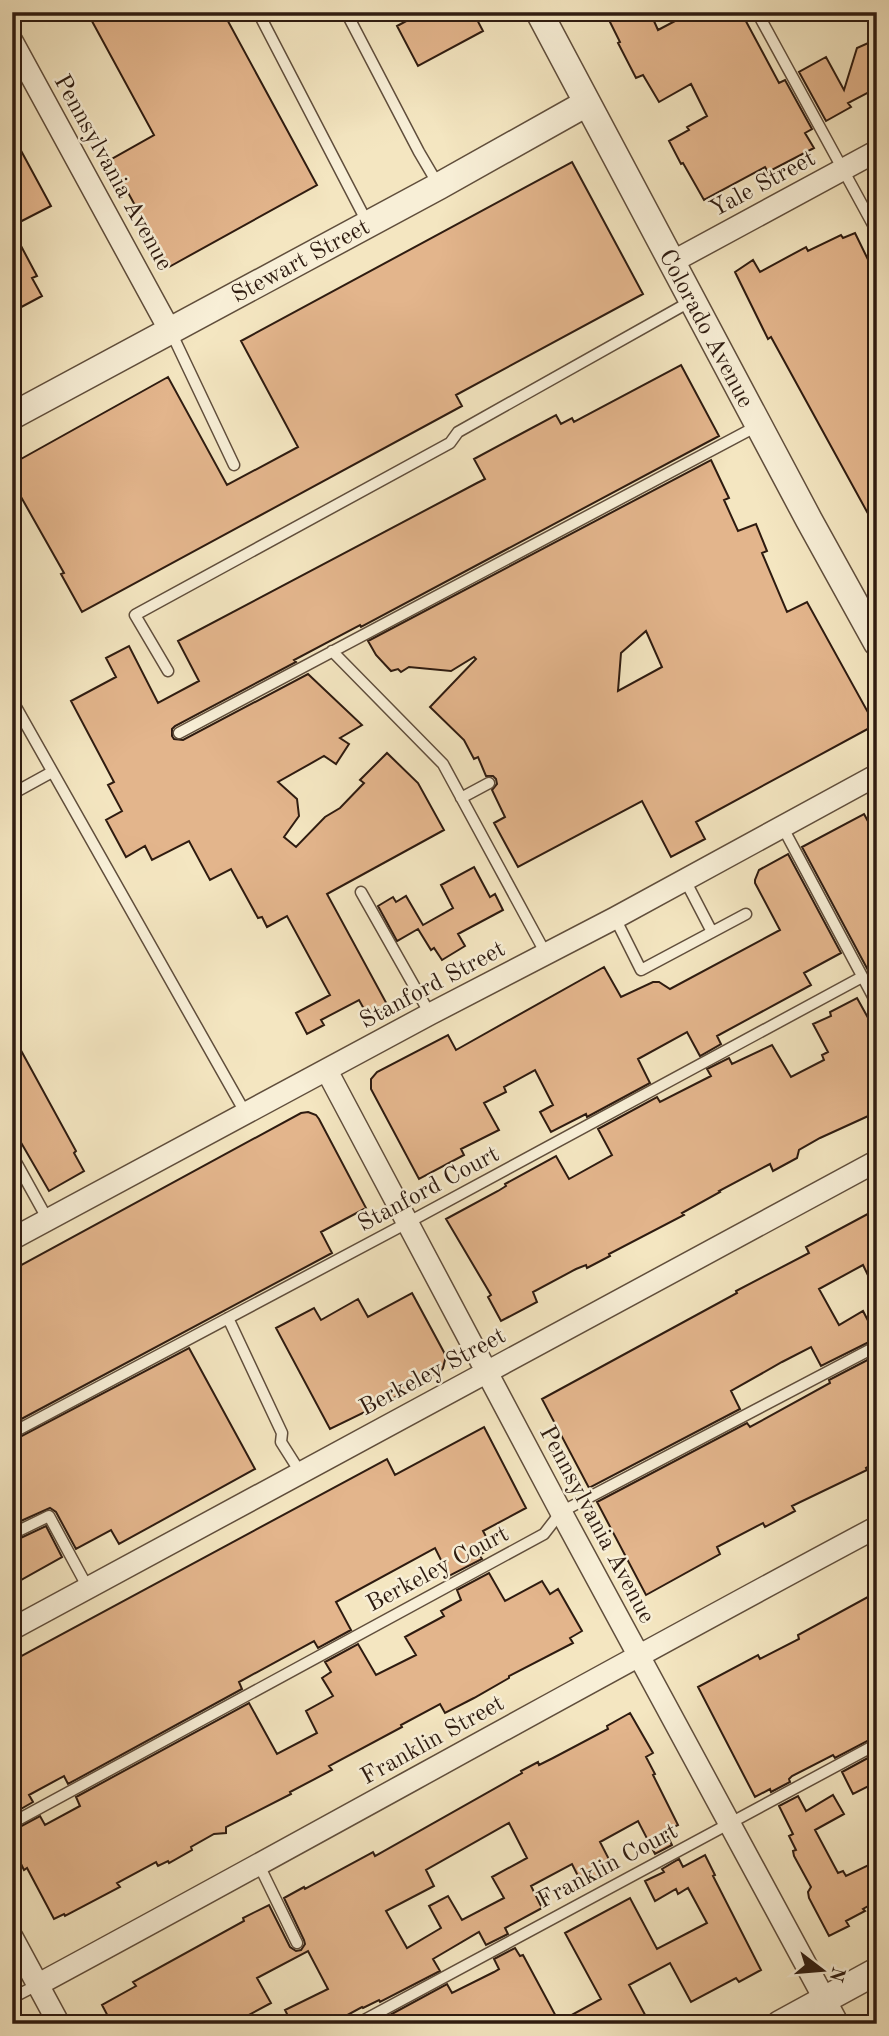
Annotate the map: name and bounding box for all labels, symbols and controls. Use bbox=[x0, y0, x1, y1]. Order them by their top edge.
street label: Pennsylvania Avenue bbox=[48, 71, 176, 275]
street label: Yale Street bbox=[706, 147, 820, 223]
street label: Stewart Street bbox=[228, 215, 374, 308]
street label: Colorado Avenue bbox=[653, 246, 757, 412]
street label: Stanford Street bbox=[356, 937, 509, 1034]
street label: Stanford Court bbox=[354, 1143, 503, 1237]
street label: Berkeley Street bbox=[356, 1324, 510, 1421]
street label: Pennsylvania Avenue bbox=[534, 1422, 658, 1628]
street label: Berkeley Court bbox=[363, 1522, 513, 1617]
street label: Franklin Street bbox=[357, 1692, 509, 1790]
street label: Franklin Court bbox=[534, 1820, 682, 1914]
north arrow bbox=[788, 1934, 858, 2004]
text: N bbox=[825, 1964, 847, 1984]

